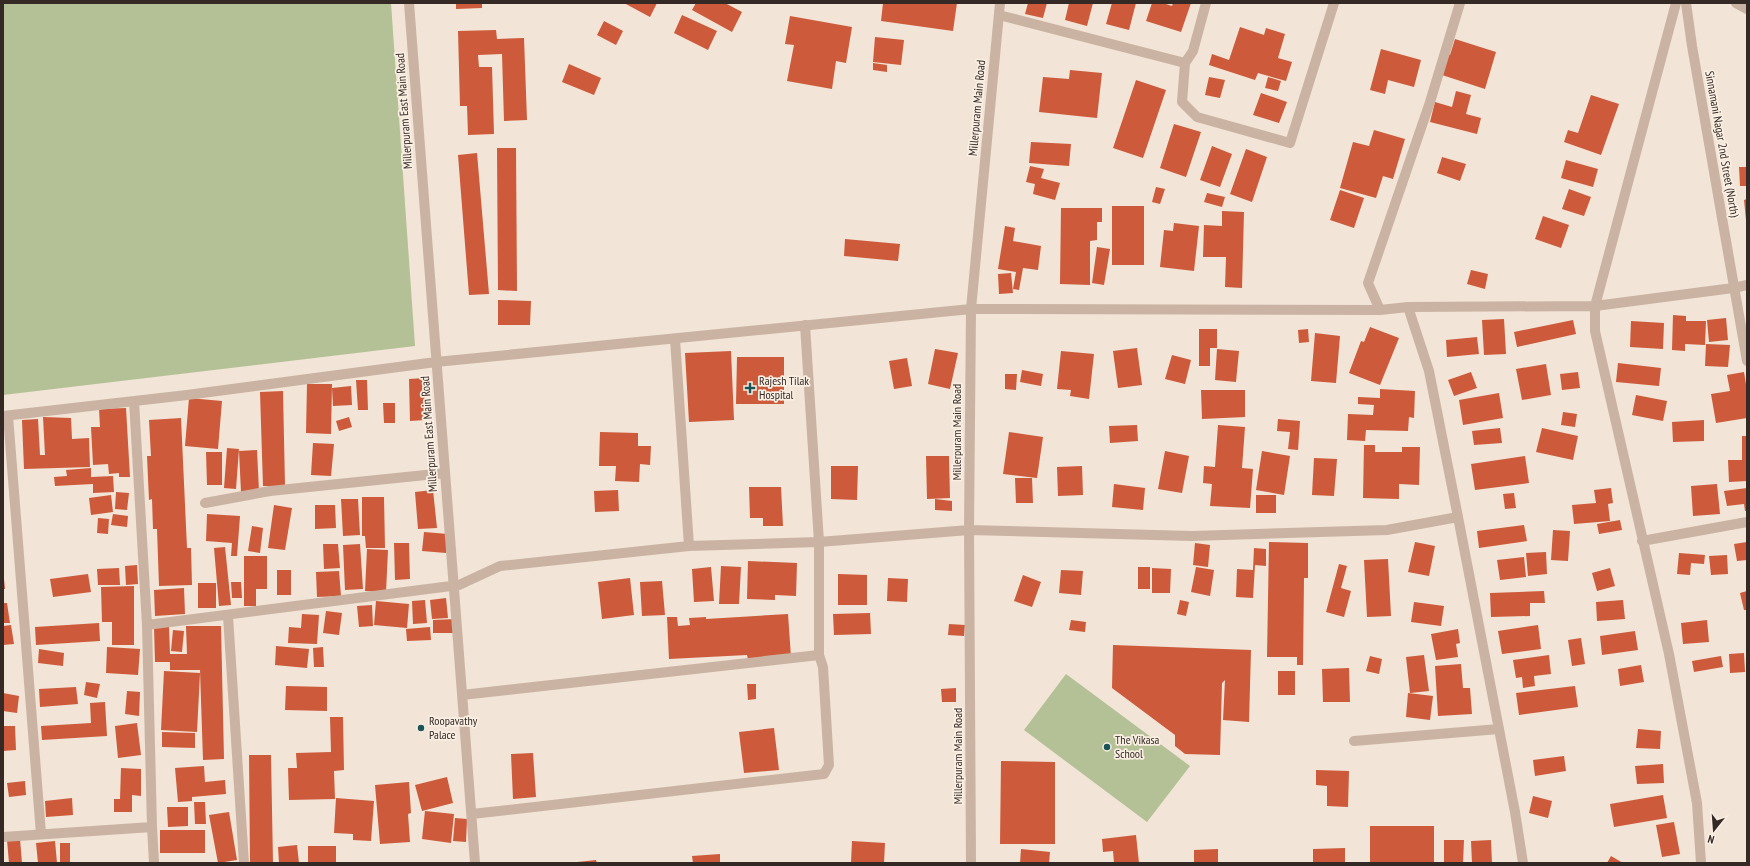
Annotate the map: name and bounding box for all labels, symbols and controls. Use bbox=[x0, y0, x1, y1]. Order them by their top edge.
street label: Millerpuram East Main Road bbox=[392, 53, 415, 169]
street label: Millerpuram Main Road bbox=[965, 59, 988, 157]
street label: Sinnamani Nagar 2nd Street (North) bbox=[1702, 70, 1743, 218]
place label: Rajesh Tilak Hospital bbox=[759, 373, 809, 402]
street label: Millerpuram East Main Road bbox=[417, 376, 440, 492]
marker: Rajesh Tilak Hospital bbox=[744, 382, 756, 394]
street label: Millerpuram Main Road bbox=[949, 384, 964, 480]
street label: Millerpuram Main Road bbox=[950, 708, 965, 804]
place label: Roopavathy Palace bbox=[429, 713, 478, 742]
marker: Roopavathy Palace bbox=[416, 723, 426, 733]
place label: The Vikasa School bbox=[1115, 732, 1160, 761]
marker: The Vikasa School bbox=[1102, 742, 1112, 752]
north arrow bbox=[1694, 810, 1734, 850]
text: N bbox=[1706, 832, 1716, 847]

